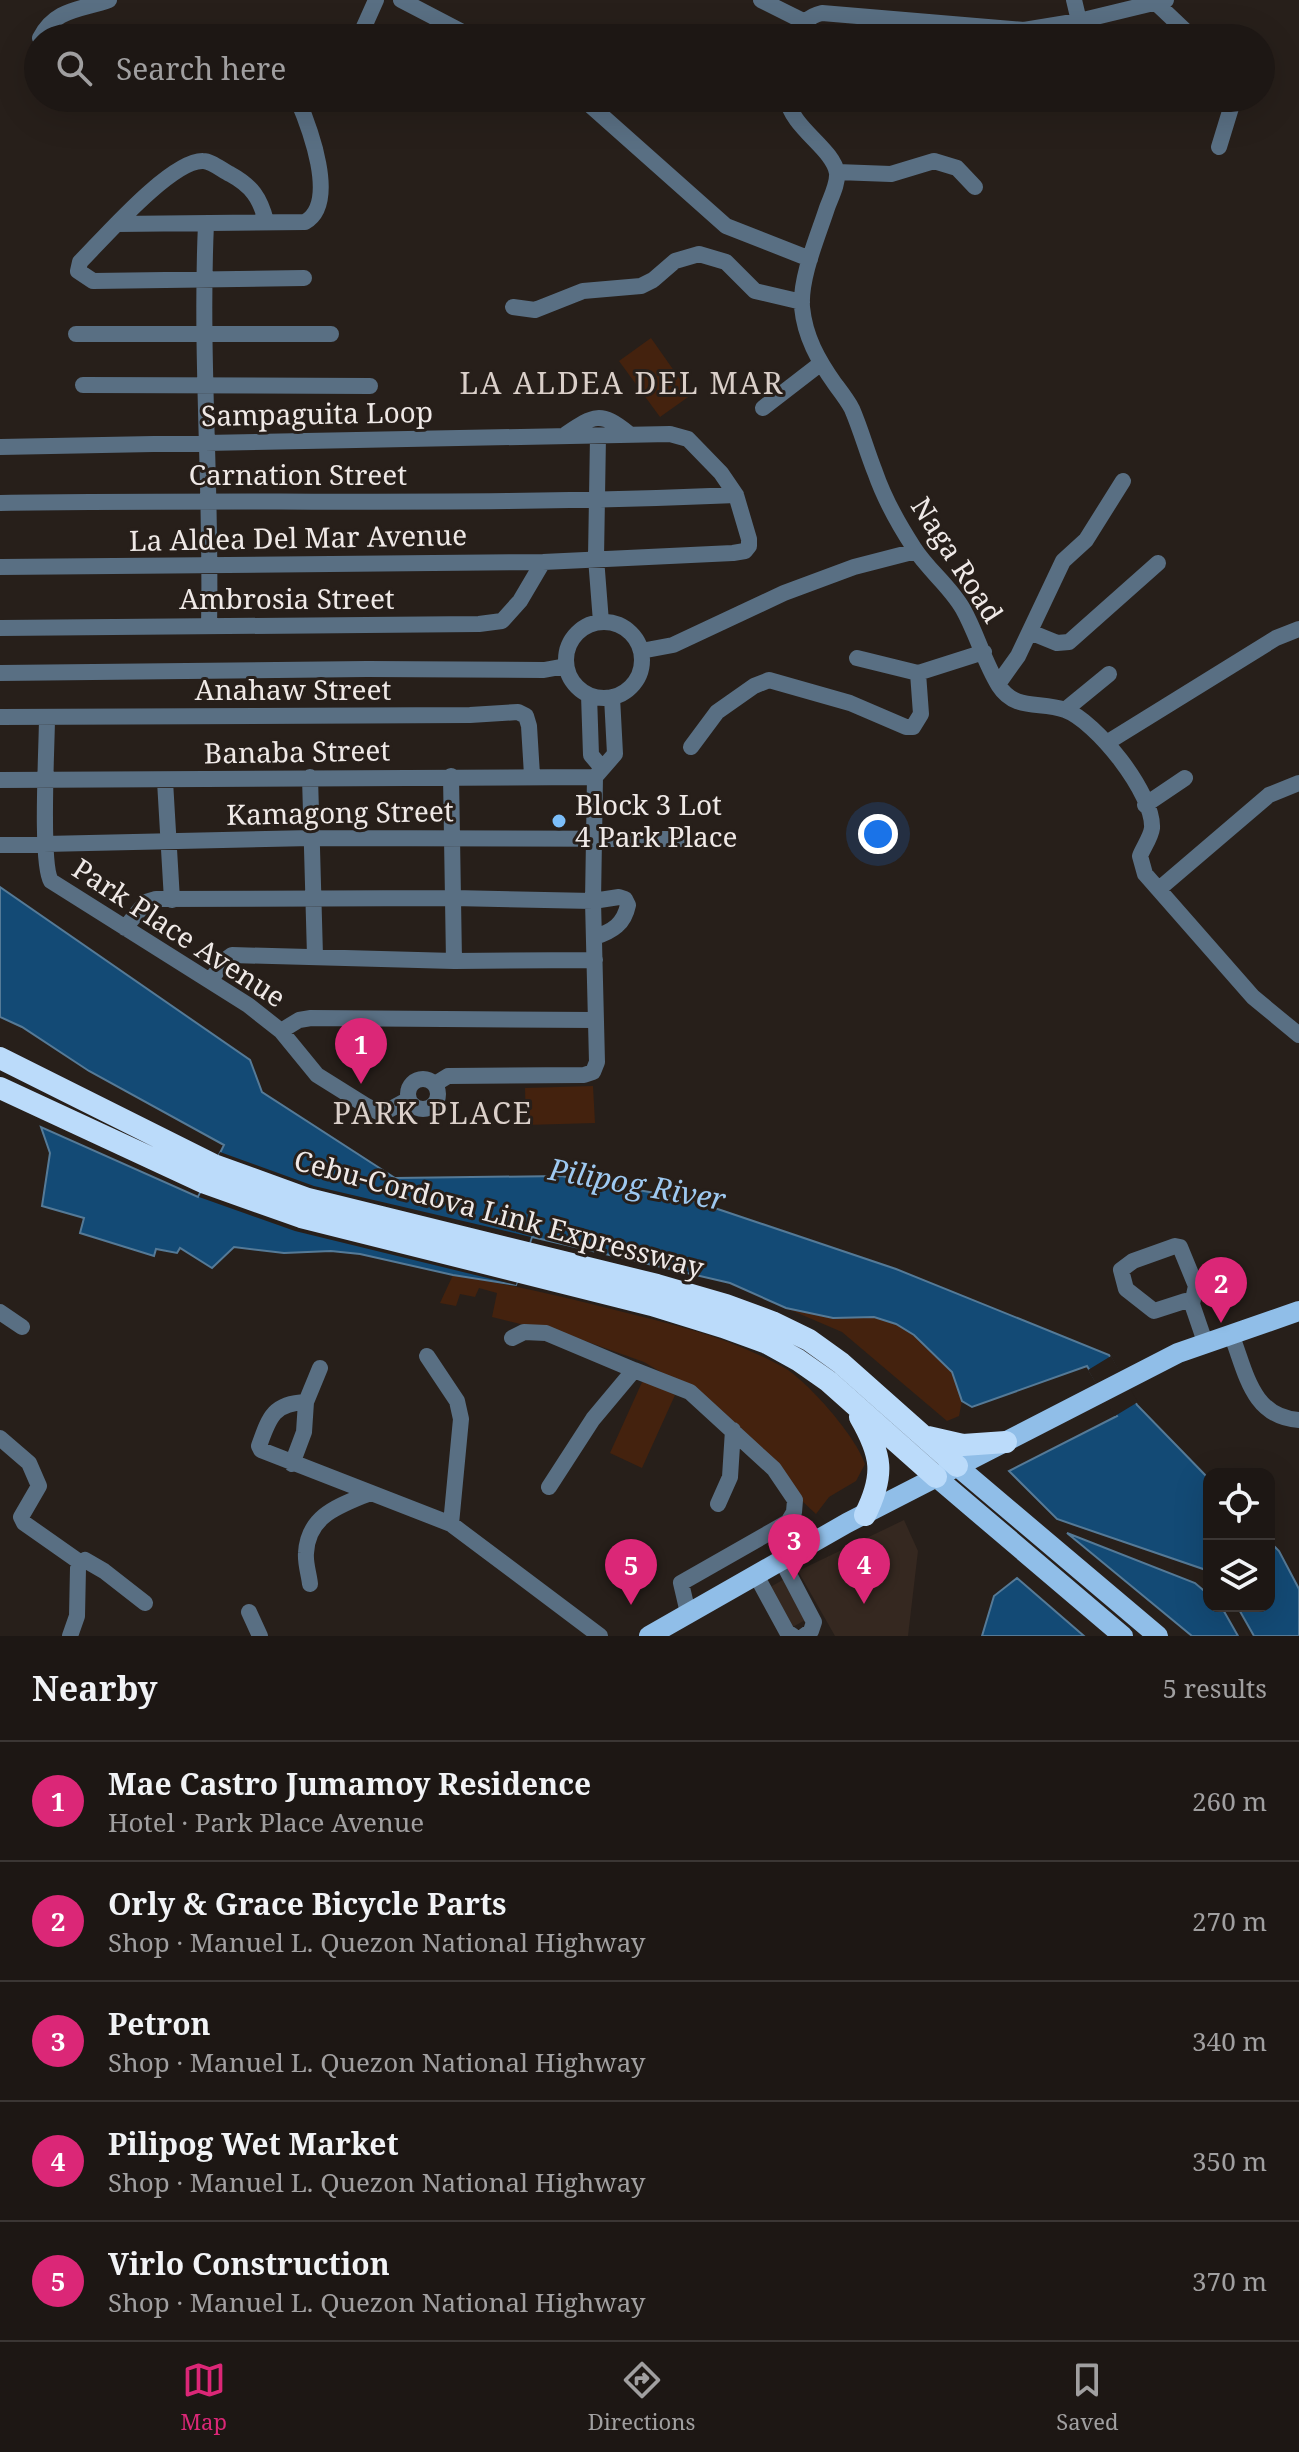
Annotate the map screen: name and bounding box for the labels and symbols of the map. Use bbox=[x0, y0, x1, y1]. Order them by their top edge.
district label: LA ALDEA DEL MAR bbox=[460, 362, 784, 403]
street label: Sampaguita Loop bbox=[201, 392, 433, 434]
street label: Carnation Street bbox=[189, 455, 407, 493]
street label: Naga Road bbox=[903, 489, 1013, 630]
street label: La Aldea Del Mar Avenue bbox=[129, 515, 467, 559]
street label: Ambrosia Street bbox=[179, 579, 395, 617]
street label: Anahaw Street bbox=[195, 670, 391, 708]
street label: Banaba Street bbox=[204, 730, 391, 772]
place label: Block 3 Lot 4 Park Place bbox=[575, 785, 738, 855]
street label: Kamagong Street bbox=[226, 791, 454, 833]
marker: Block 3 Lot 4 Park Place bbox=[550, 812, 568, 830]
your location bbox=[858, 814, 898, 854]
street label: Park Place Avenue bbox=[66, 849, 293, 1015]
pin: 1 bbox=[335, 1018, 387, 1084]
district label: PARK PLACE bbox=[333, 1092, 533, 1133]
street label: Cebu-Cordova Link Expressway bbox=[290, 1140, 708, 1286]
water label: Pilipog River bbox=[545, 1148, 730, 1219]
pin: 2 bbox=[1195, 1257, 1247, 1323]
pin: 3 bbox=[768, 1514, 820, 1580]
pin: 4 bbox=[838, 1538, 890, 1604]
pin: 5 bbox=[605, 1539, 657, 1605]

